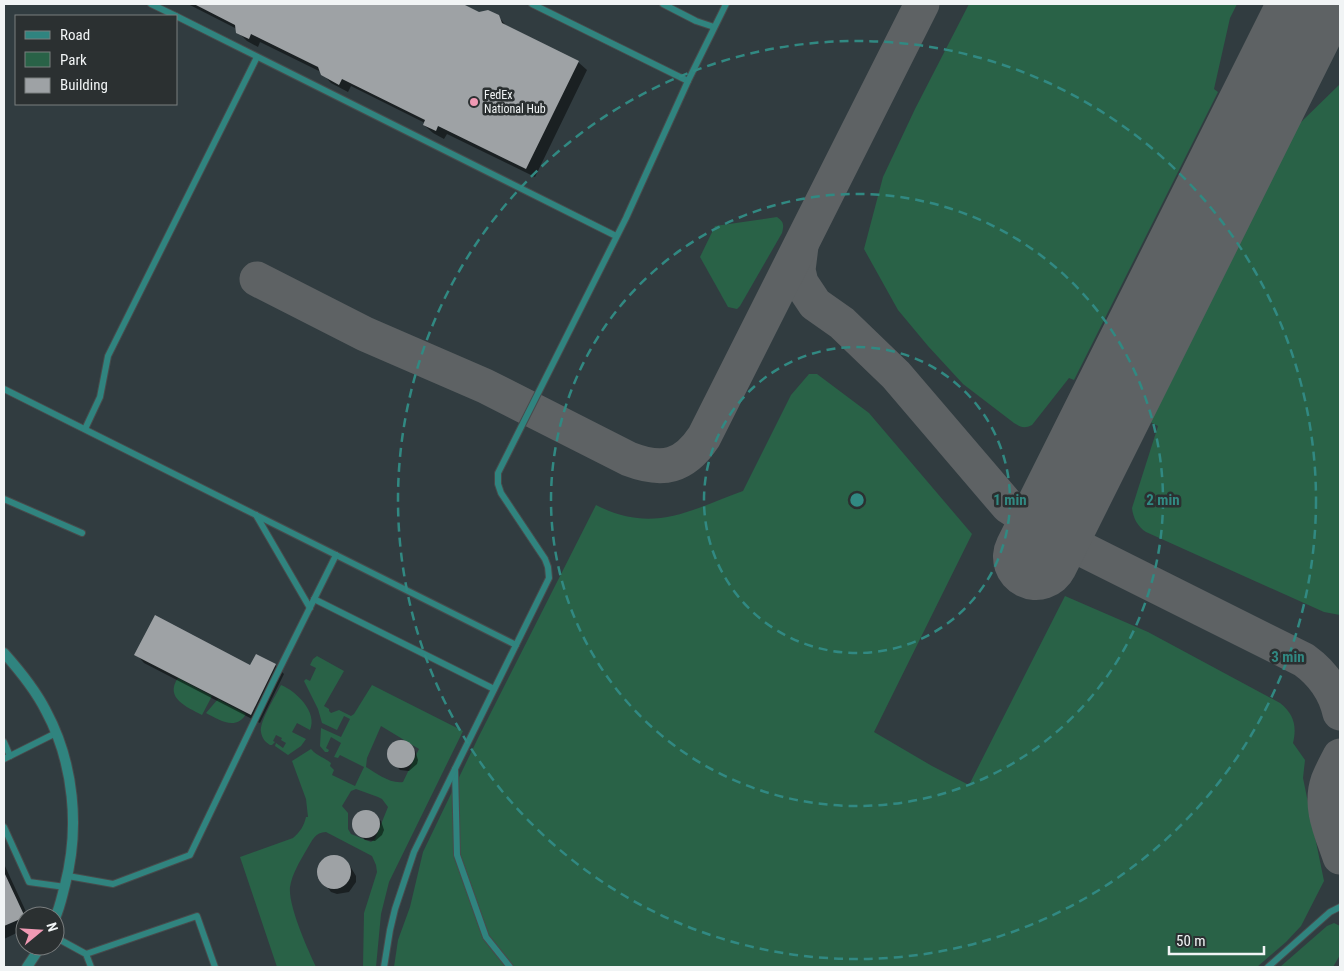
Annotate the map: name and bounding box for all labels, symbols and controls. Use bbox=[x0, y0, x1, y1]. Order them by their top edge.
legend bbox=[15, 15, 178, 105]
text: Road bbox=[60, 26, 90, 44]
text: Park bbox=[60, 51, 87, 69]
text: Building bbox=[60, 76, 108, 94]
place label: FedEx National Hub bbox=[484, 88, 546, 116]
marker: FedEx National Hub bbox=[468, 96, 480, 108]
centre of rings bbox=[848, 491, 866, 509]
text: 1 min bbox=[993, 491, 1027, 509]
text: 2 min bbox=[1146, 491, 1180, 509]
text: 3 min bbox=[1271, 648, 1305, 666]
north arrow bbox=[15, 906, 65, 956]
text: N bbox=[43, 920, 61, 934]
scale bar bbox=[1169, 924, 1264, 956]
text: 50 m bbox=[1176, 932, 1206, 950]

